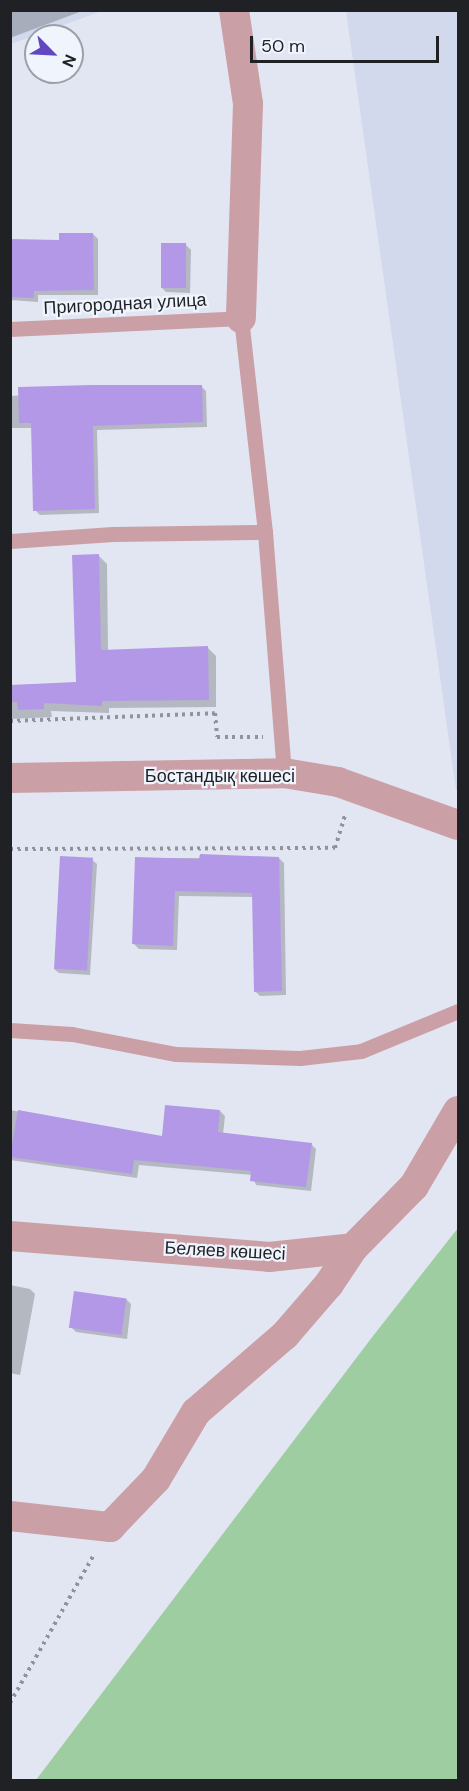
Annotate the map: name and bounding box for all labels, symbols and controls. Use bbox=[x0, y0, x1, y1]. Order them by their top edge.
north arrow bbox=[24, 24, 84, 84]
scale bar bbox=[253, 24, 442, 62]
text: 50 m bbox=[261, 34, 305, 58]
text: N bbox=[57, 51, 81, 70]
street label: Пригородная улица bbox=[43, 289, 207, 319]
street label: Бостандық көшесі bbox=[145, 765, 295, 787]
street label: Беляев көшесі bbox=[164, 1237, 286, 1265]

